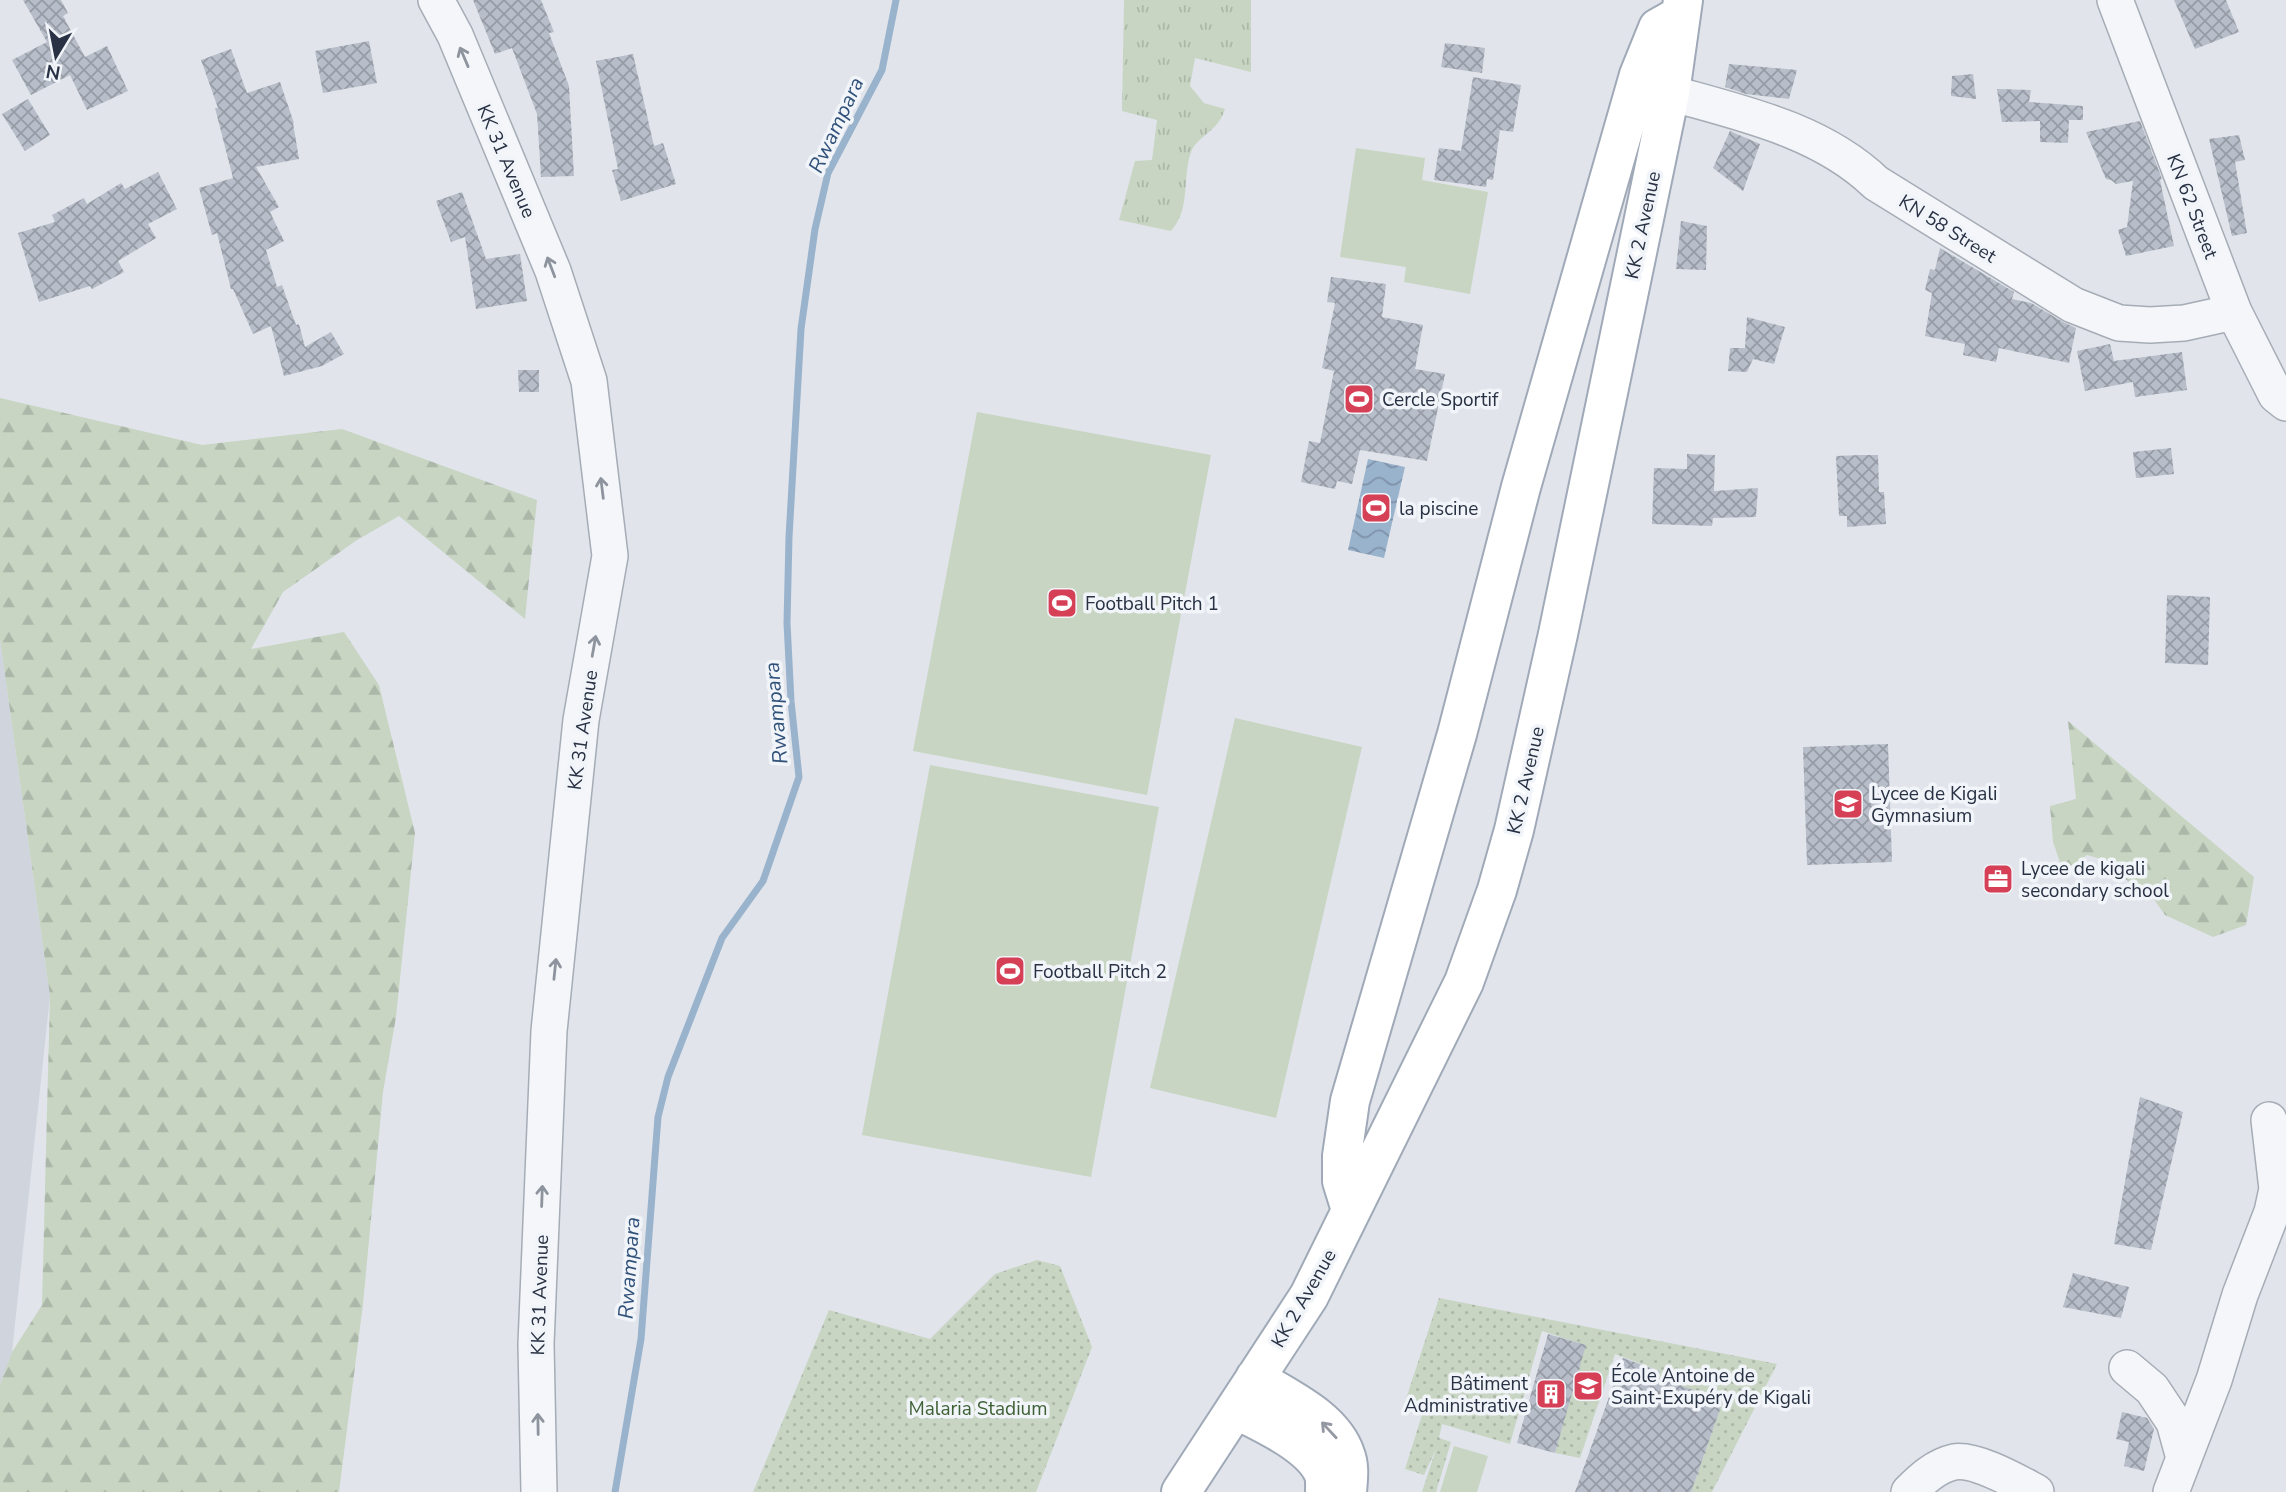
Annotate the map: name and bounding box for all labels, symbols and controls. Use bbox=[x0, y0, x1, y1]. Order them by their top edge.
north arrow bbox=[21, 21, 91, 91]
one-way arrow bbox=[457, 47, 470, 69]
text: N bbox=[44, 58, 62, 86]
water label: Rwampara bbox=[802, 73, 870, 177]
street label: KK 31 Avenue bbox=[470, 101, 542, 222]
street label: KN 62 Street bbox=[2160, 150, 2224, 263]
street label: KK 2 Avenue bbox=[1619, 169, 1667, 282]
street label: KN 58 Street bbox=[1894, 189, 2001, 269]
one-way arrow bbox=[544, 257, 556, 279]
sports icon: Cercle Sportif bbox=[1342, 382, 1376, 416]
place label: Cercle Sportif bbox=[1382, 387, 1499, 413]
one-way arrow bbox=[596, 477, 609, 500]
sports icon: la piscine bbox=[1359, 491, 1393, 525]
place label: la piscine bbox=[1399, 496, 1478, 522]
sports icon: Football Pitch 1 bbox=[1045, 586, 1079, 620]
place label: Football Pitch 1 bbox=[1085, 591, 1219, 617]
one-way arrow bbox=[588, 635, 601, 658]
water label: Rwampara bbox=[758, 661, 794, 765]
street label: KK 31 Avenue bbox=[562, 668, 604, 792]
street label: KK 2 Avenue bbox=[1501, 724, 1551, 837]
place label: Lycee de Kigali Gymnasium bbox=[1871, 781, 1997, 829]
school or university icon: Lycee de Kigali Gymnasium bbox=[1831, 787, 1865, 821]
place label: Lycee de kigali secondary school bbox=[2021, 856, 2169, 904]
office icon: Lycee de kigali secondary school bbox=[1981, 862, 2015, 896]
sports icon: Football Pitch 2 bbox=[993, 954, 1027, 988]
one-way arrow bbox=[549, 959, 562, 981]
place label: Football Pitch 2 bbox=[1033, 959, 1167, 985]
one-way arrow bbox=[536, 1185, 549, 1208]
water label: Rwampara bbox=[611, 1216, 647, 1320]
street label: KK 31 Avenue bbox=[525, 1234, 555, 1356]
street label: KK 2 Avenue bbox=[1265, 1245, 1343, 1352]
place label: École Antoine de Saint-Exupéry de Kigali bbox=[1611, 1363, 1811, 1411]
school or university icon: École Antoine de Saint-Exupéry de Kigali bbox=[1571, 1369, 1605, 1403]
place label: Bâtiment Administrative bbox=[1404, 1371, 1528, 1419]
building icon: Bâtiment Administrative bbox=[1534, 1377, 1568, 1411]
park label: Malaria Stadium bbox=[909, 1396, 1047, 1422]
one-way arrow bbox=[531, 1413, 545, 1436]
one-way arrow bbox=[1320, 1422, 1337, 1439]

